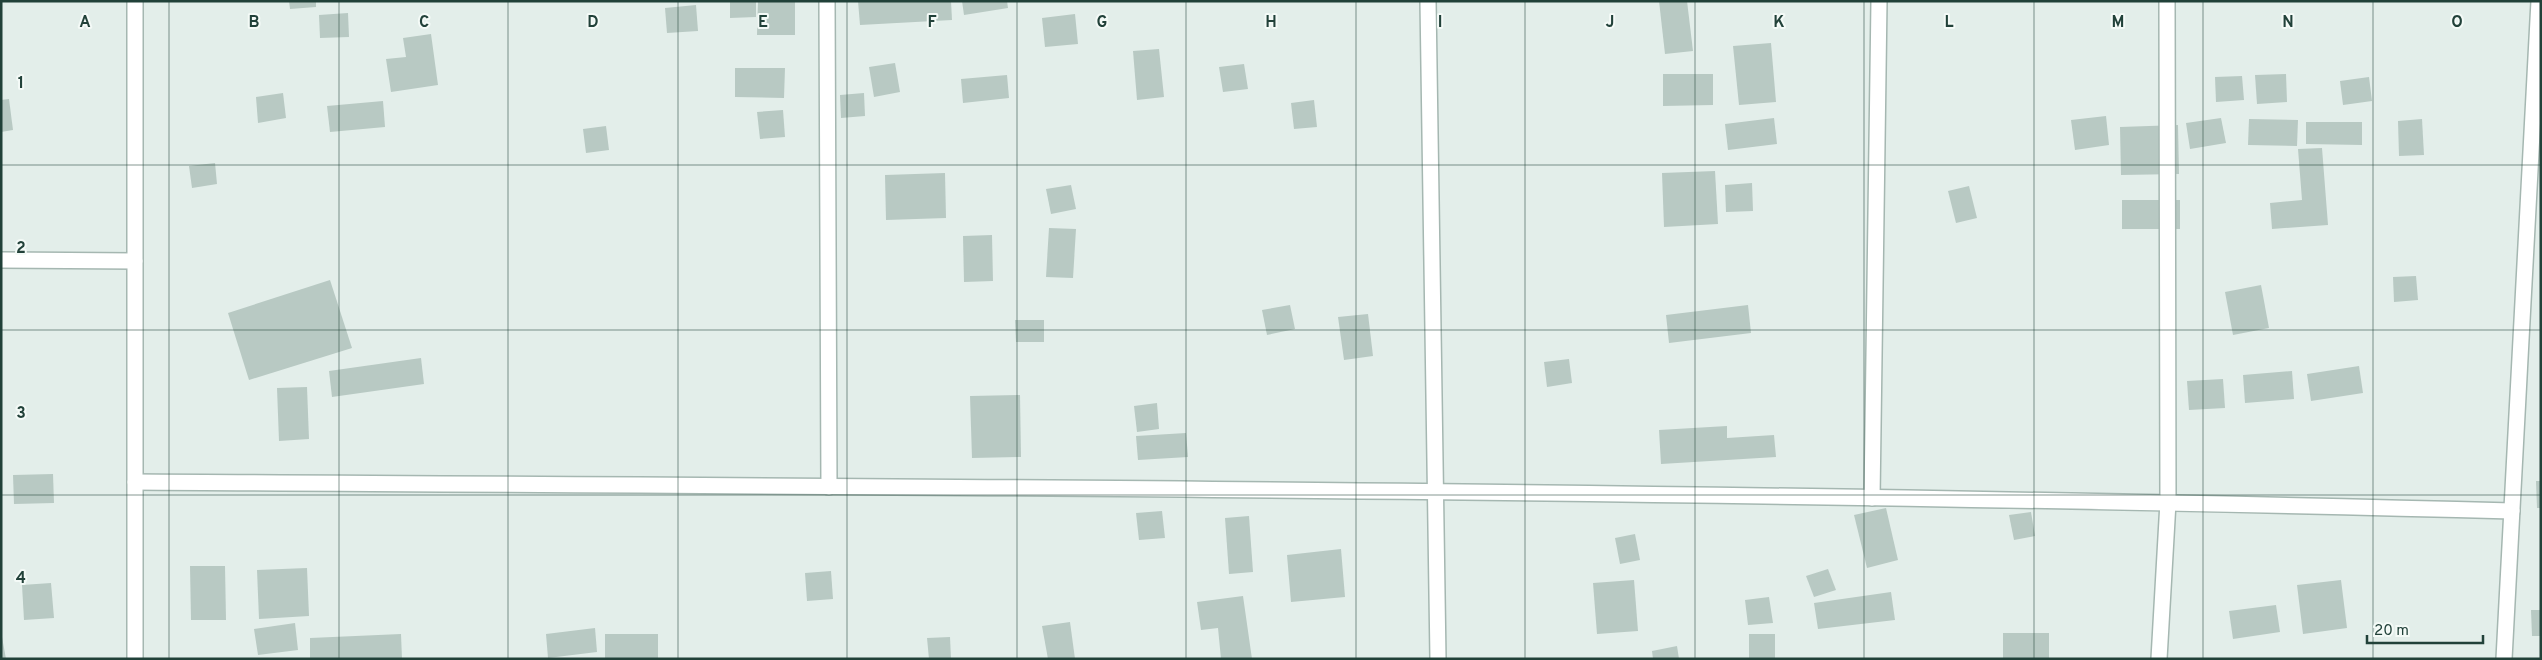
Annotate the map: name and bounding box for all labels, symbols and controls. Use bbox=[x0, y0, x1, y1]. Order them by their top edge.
text: A bbox=[79, 13, 91, 33]
text: B bbox=[248, 13, 260, 33]
text: C bbox=[419, 13, 429, 33]
text: D bbox=[587, 13, 599, 33]
text: E bbox=[758, 13, 768, 33]
text: F bbox=[927, 13, 937, 33]
text: G bbox=[1097, 13, 1107, 33]
text: H bbox=[1265, 13, 1277, 33]
text: I bbox=[1438, 13, 1442, 33]
text: J bbox=[1606, 13, 1614, 33]
text: K bbox=[1773, 13, 1785, 33]
text: L bbox=[1944, 13, 1954, 33]
text: M bbox=[2112, 13, 2124, 33]
text: N bbox=[2282, 13, 2294, 33]
text: O bbox=[2451, 13, 2463, 33]
text: 1 bbox=[18, 74, 24, 94]
text: 2 bbox=[16, 239, 26, 259]
text: 3 bbox=[16, 404, 26, 424]
text: 4 bbox=[16, 569, 26, 589]
scale bar bbox=[2367, 612, 2483, 644]
text: 20 m bbox=[2374, 622, 2409, 641]

